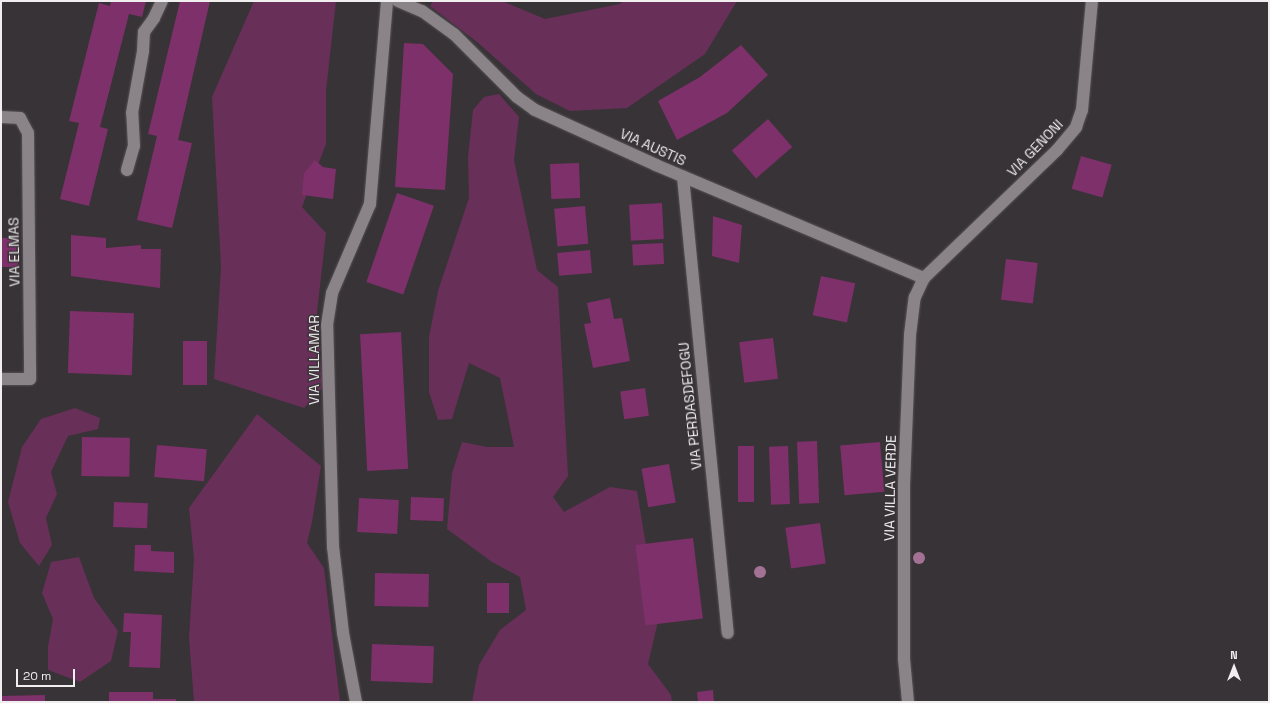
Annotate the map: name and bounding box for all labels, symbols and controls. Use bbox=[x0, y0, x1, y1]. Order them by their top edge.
street label: VIA GENONI bbox=[1004, 116, 1066, 180]
street label: VIA AUSTIS bbox=[617, 125, 689, 169]
street label: VIA ELMAS bbox=[5, 217, 23, 287]
street label: VIA VILLAMAR bbox=[306, 315, 322, 405]
street label: VIA PERDASDEFOGU bbox=[675, 341, 705, 471]
street label: VIA VILLA VERDE bbox=[881, 434, 899, 542]
north arrow bbox=[1214, 647, 1254, 687]
text: N bbox=[1230, 648, 1238, 662]
scale bar bbox=[18, 661, 77, 687]
text: 20 m bbox=[23, 668, 51, 684]

